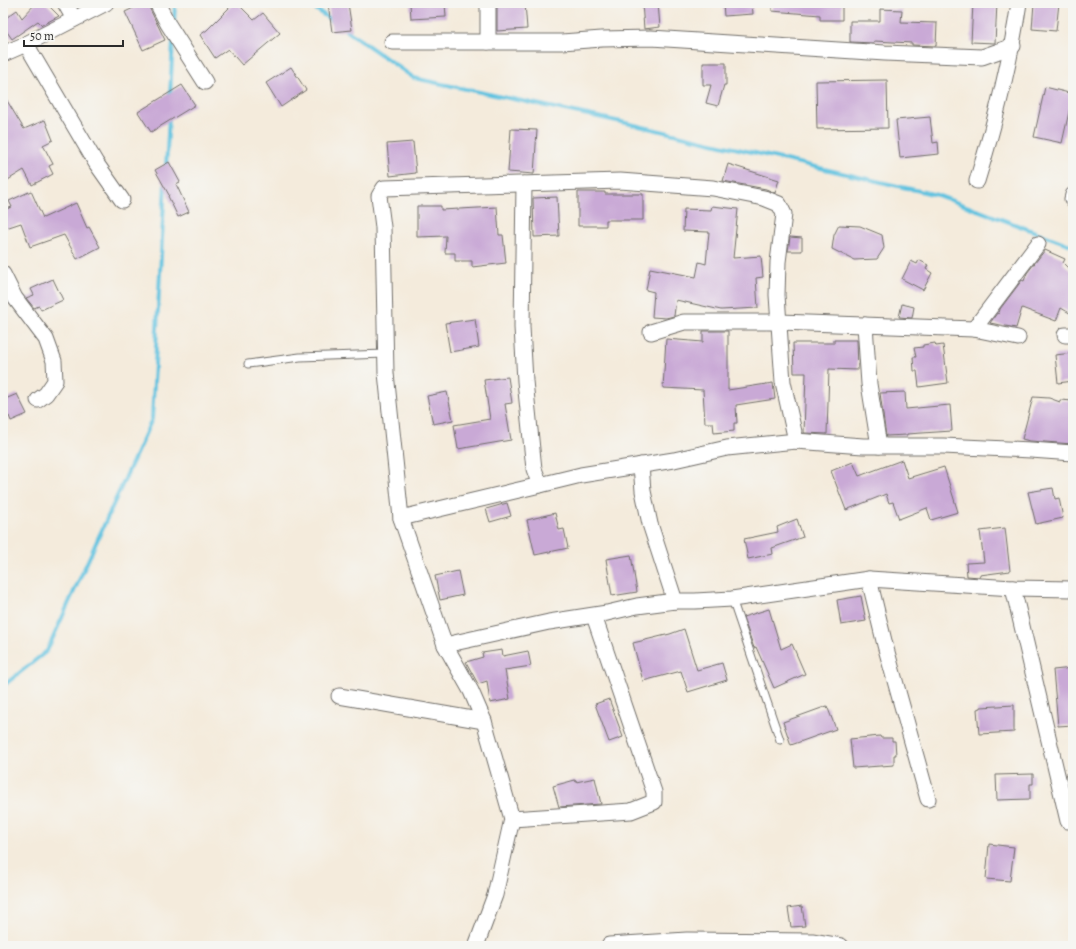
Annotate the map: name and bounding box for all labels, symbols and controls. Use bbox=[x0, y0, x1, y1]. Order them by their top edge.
scale bar bbox=[24, 22, 123, 48]
text: 50 m bbox=[30, 28, 54, 44]

